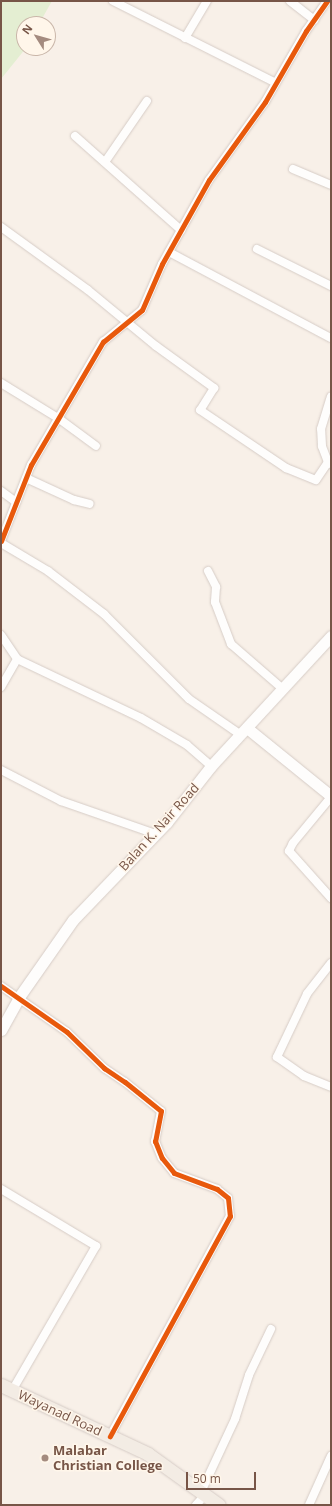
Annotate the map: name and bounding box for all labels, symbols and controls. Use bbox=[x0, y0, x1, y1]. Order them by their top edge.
north arrow bbox=[16, 16, 56, 56]
text: N bbox=[18, 21, 35, 37]
street label: Balan K. Nair Road bbox=[116, 780, 202, 874]
street label: Wayanad Road bbox=[16, 1387, 104, 1439]
place label: Malabar Christian College bbox=[53, 1443, 163, 1474]
marker: Malabar Christian College bbox=[40, 1453, 50, 1463]
scale bar bbox=[188, 1464, 258, 1490]
text: 50 m bbox=[193, 1470, 221, 1487]

